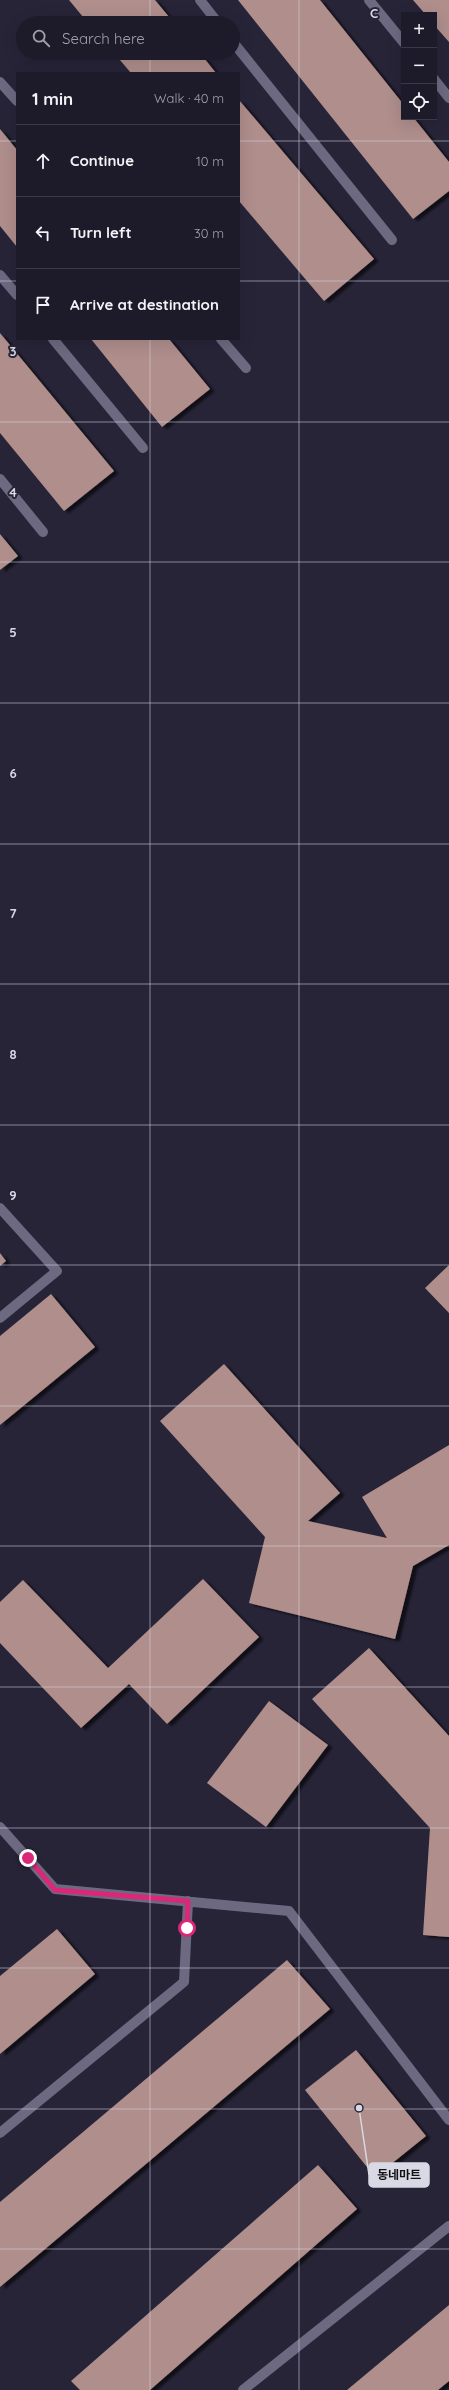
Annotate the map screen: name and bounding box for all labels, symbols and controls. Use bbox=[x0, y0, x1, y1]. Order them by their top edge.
text: C bbox=[370, 5, 378, 21]
map controls bbox=[401, 12, 437, 120]
button: + bbox=[401, 12, 437, 48]
search box bbox=[16, 16, 240, 60]
icon: search bbox=[30, 27, 52, 49]
text: Search here bbox=[62, 29, 145, 48]
button: − bbox=[401, 48, 437, 84]
button: locate bbox=[401, 84, 437, 120]
text: 1 min bbox=[32, 88, 73, 109]
text: Walk · 40 m bbox=[154, 90, 224, 106]
icon: ahead bbox=[32, 150, 54, 172]
text: Continue bbox=[70, 151, 134, 170]
text: 10 m bbox=[196, 153, 224, 169]
icon: left bbox=[32, 222, 54, 244]
text: Turn left bbox=[70, 223, 132, 242]
text: 30 m bbox=[194, 225, 224, 241]
icon: arrive bbox=[32, 294, 54, 316]
text: Arrive at destination bbox=[70, 295, 219, 314]
text: 3 bbox=[10, 343, 17, 359]
text: 4 bbox=[9, 484, 17, 500]
text: 5 bbox=[9, 624, 17, 640]
text: 6 bbox=[9, 765, 17, 781]
text: 7 bbox=[9, 905, 17, 921]
text: 8 bbox=[9, 1046, 17, 1062]
text: 9 bbox=[9, 1187, 17, 1203]
route end bbox=[19, 1849, 37, 1867]
route start bbox=[178, 1919, 196, 1937]
callout: 동네마트 bbox=[369, 2163, 429, 2187]
text: 동네마트 bbox=[377, 2167, 421, 2182]

